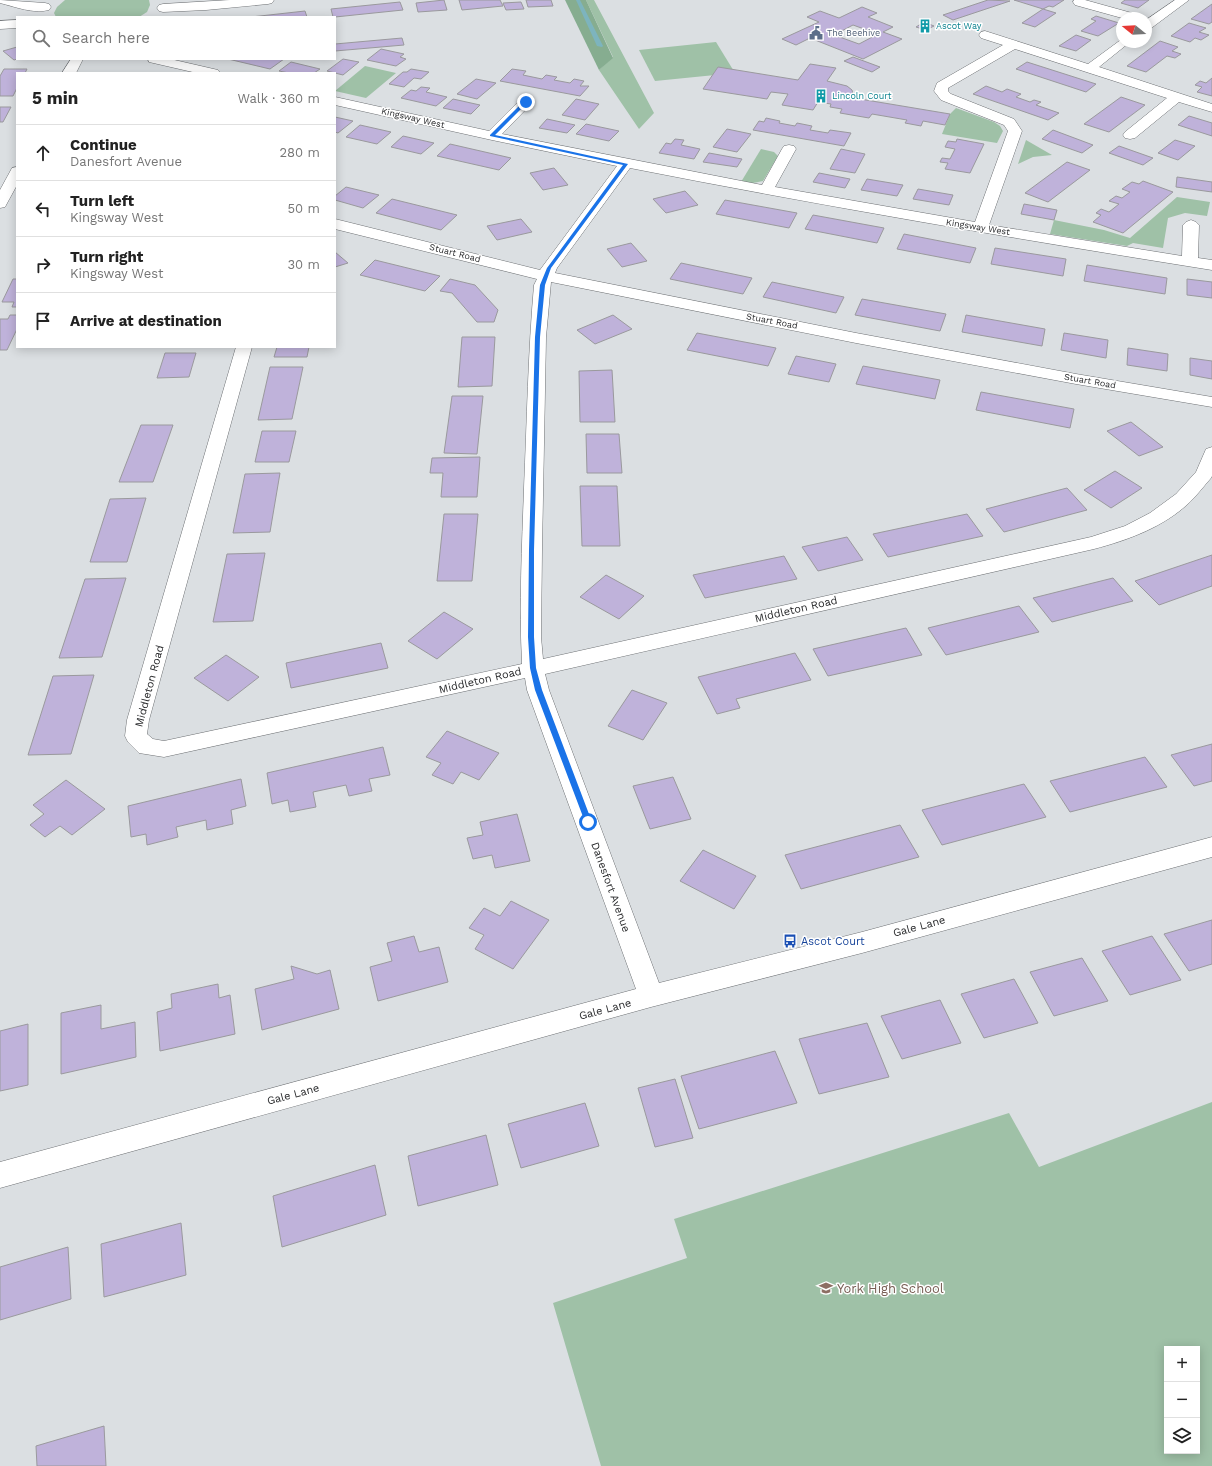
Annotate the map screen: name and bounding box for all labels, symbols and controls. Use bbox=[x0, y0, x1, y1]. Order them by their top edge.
north arrow bbox=[1116, 12, 1152, 48]
search box bbox=[16, 16, 336, 60]
building icon: Ascot Way bbox=[917, 18, 933, 34]
place label: Ascot Way bbox=[936, 21, 982, 31]
public building icon: The Beehive bbox=[808, 25, 824, 41]
icon: search bbox=[30, 27, 52, 49]
place label: The Beehive bbox=[827, 28, 880, 38]
text: Search here bbox=[62, 29, 150, 47]
text: 5 min bbox=[32, 88, 78, 108]
building icon: Lincoln Court bbox=[813, 88, 829, 104]
text: Walk · 360 m bbox=[237, 91, 320, 106]
place label: Lincoln Court bbox=[832, 91, 892, 101]
route end bbox=[517, 93, 535, 111]
street label: Kingsway West bbox=[380, 106, 446, 130]
text: Continue bbox=[70, 136, 137, 154]
icon: ahead bbox=[32, 142, 54, 164]
text: 280 m bbox=[280, 145, 320, 160]
text: Danesfort Avenue bbox=[70, 154, 182, 169]
text: Turn left bbox=[70, 192, 134, 210]
icon: left bbox=[32, 198, 54, 220]
text: 50 m bbox=[288, 201, 320, 216]
text: Kingsway West bbox=[70, 210, 163, 225]
street label: Kingsway West bbox=[945, 217, 1011, 237]
street label: Stuart Road bbox=[428, 242, 482, 264]
text: Turn right bbox=[70, 248, 143, 266]
icon: right bbox=[32, 254, 54, 276]
text: 30 m bbox=[288, 257, 320, 272]
text: Kingsway West bbox=[70, 266, 163, 281]
icon: arrive bbox=[32, 310, 54, 332]
street label: Stuart Road bbox=[745, 311, 799, 331]
text: Arrive at destination bbox=[70, 312, 222, 330]
street label: Stuart Road bbox=[1063, 372, 1117, 390]
street label: Middleton Road bbox=[754, 594, 839, 625]
street label: Middleton Road bbox=[132, 644, 167, 729]
street label: Middleton Road bbox=[438, 665, 523, 696]
route start bbox=[579, 813, 597, 831]
street label: Danesfort Avenue bbox=[588, 840, 633, 934]
street label: Gale Lane bbox=[892, 913, 947, 940]
bus stop icon: Ascot Court bbox=[782, 933, 798, 949]
place label: Ascot Court bbox=[801, 935, 865, 948]
street label: Gale Lane bbox=[578, 996, 633, 1023]
street label: Gale Lane bbox=[266, 1081, 321, 1108]
school or university icon: York High School bbox=[818, 1280, 834, 1296]
place label: York High School bbox=[837, 1281, 944, 1296]
map controls bbox=[1164, 1346, 1200, 1454]
button: + bbox=[1164, 1346, 1200, 1382]
button: − bbox=[1164, 1382, 1200, 1418]
button: layers bbox=[1164, 1418, 1200, 1454]

